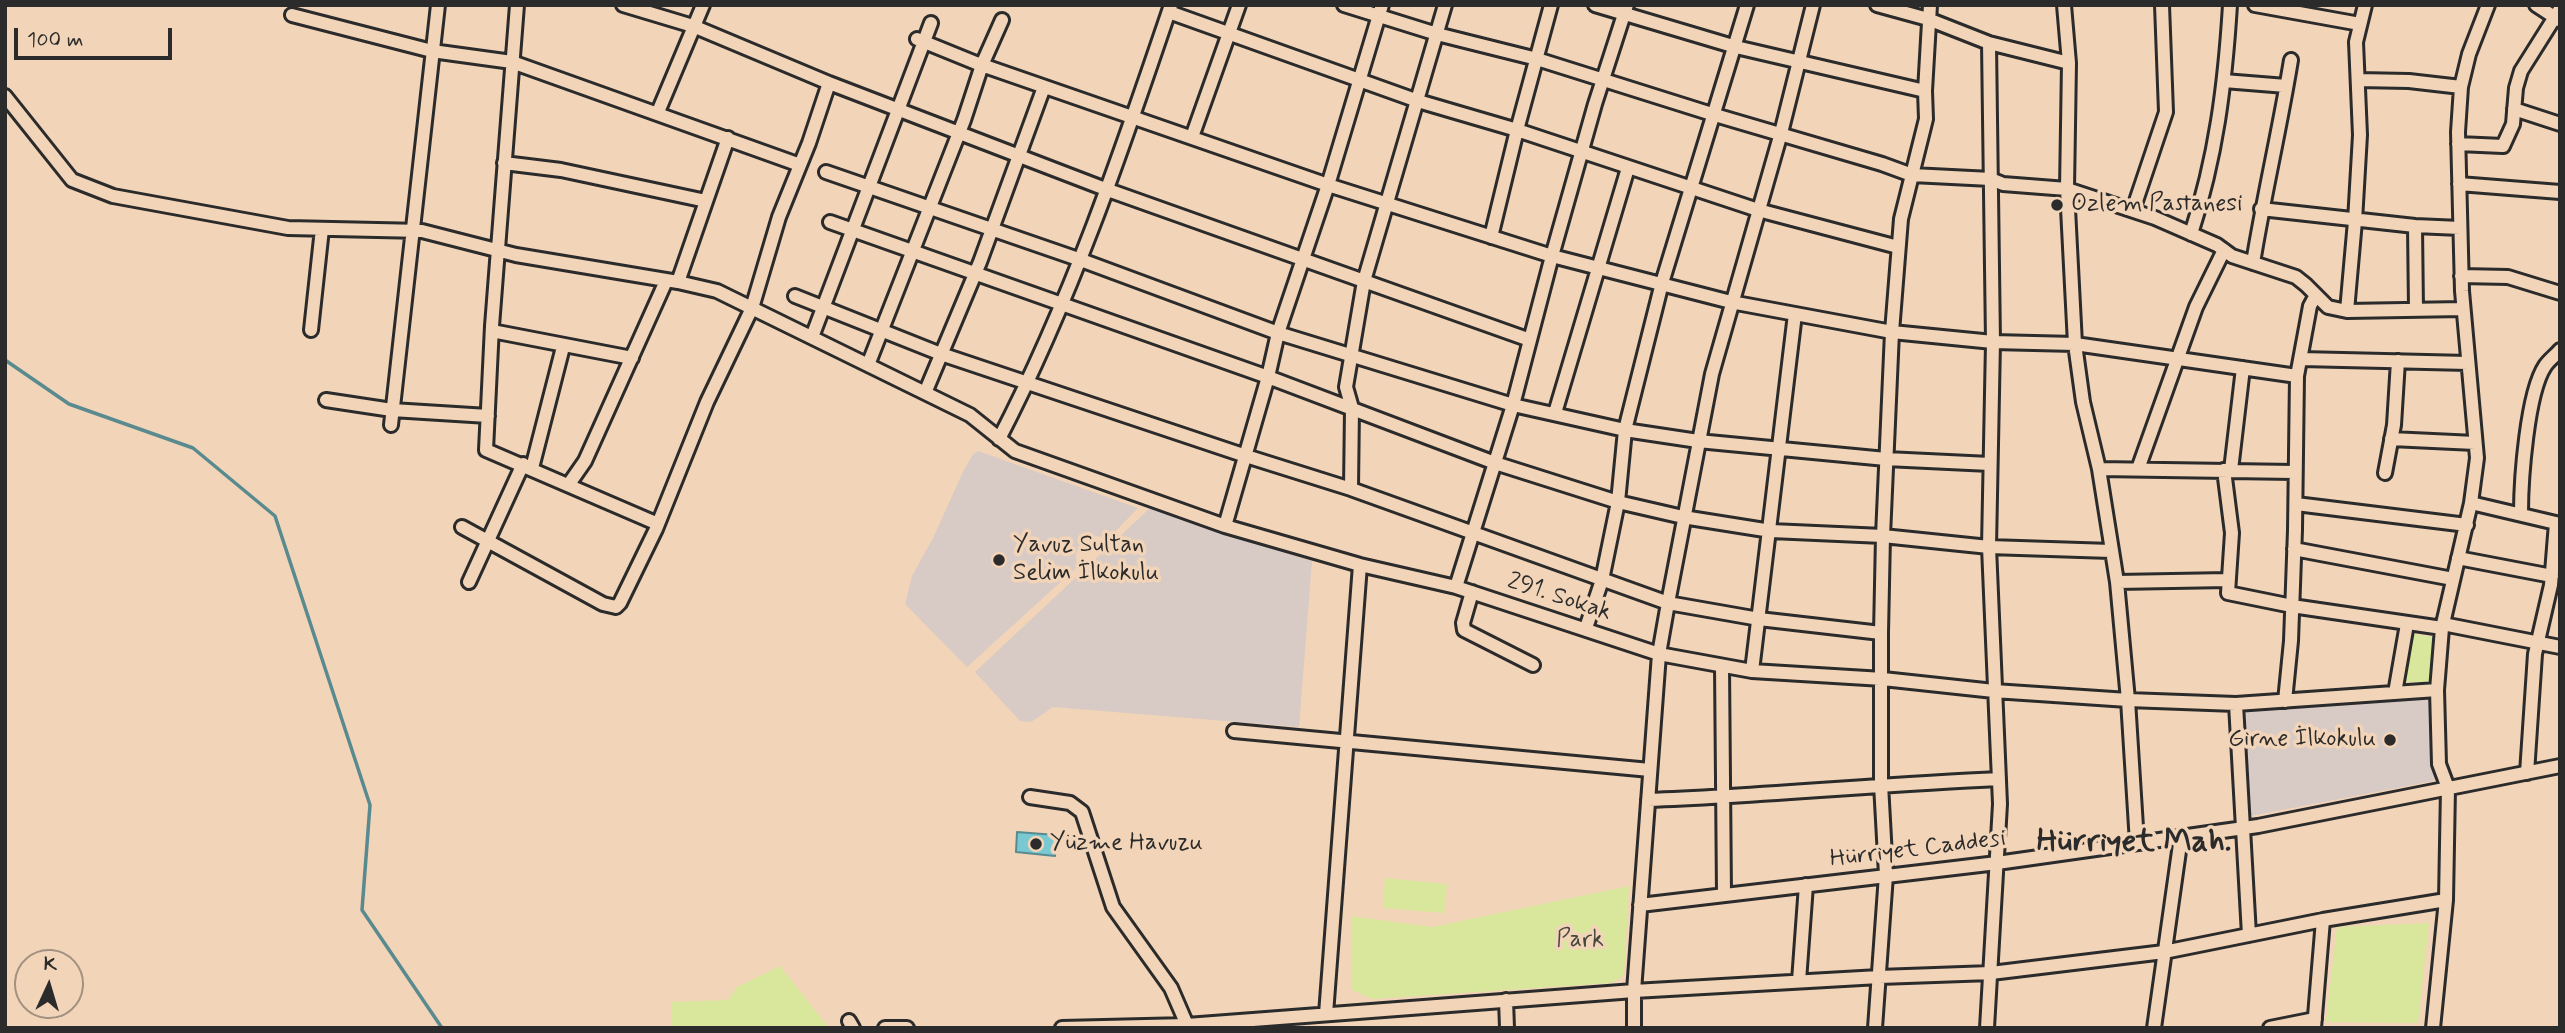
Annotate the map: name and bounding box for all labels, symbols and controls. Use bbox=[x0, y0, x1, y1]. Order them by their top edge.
scale bar bbox=[18, 14, 175, 58]
text: 100 m bbox=[27, 26, 83, 54]
place label: Ozlem Pastanesi bbox=[2071, 191, 2242, 219]
marker: Ozlem Pastanesi bbox=[2049, 197, 2065, 213]
place label: Yavuz Sultan Selim İlkokulu bbox=[1013, 532, 1159, 588]
marker: Yavuz Sultan Selim İlkokulu bbox=[991, 552, 1007, 568]
street label: 291. Sokak bbox=[1503, 568, 1615, 628]
place label: Girne İlkokulu bbox=[2228, 726, 2376, 754]
marker: Girne İlkokulu bbox=[2382, 732, 2398, 748]
district label: Hürriyet Mah. bbox=[2037, 824, 2231, 862]
street label: Hürriyet Caddesi bbox=[1829, 825, 2007, 875]
place label: Yüzme Havuzu bbox=[1050, 830, 1203, 858]
marker: Yüzme Havuzu bbox=[1028, 836, 1044, 852]
park label: Park bbox=[1556, 927, 1604, 955]
north arrow bbox=[14, 949, 84, 1019]
text: K bbox=[43, 952, 58, 977]

